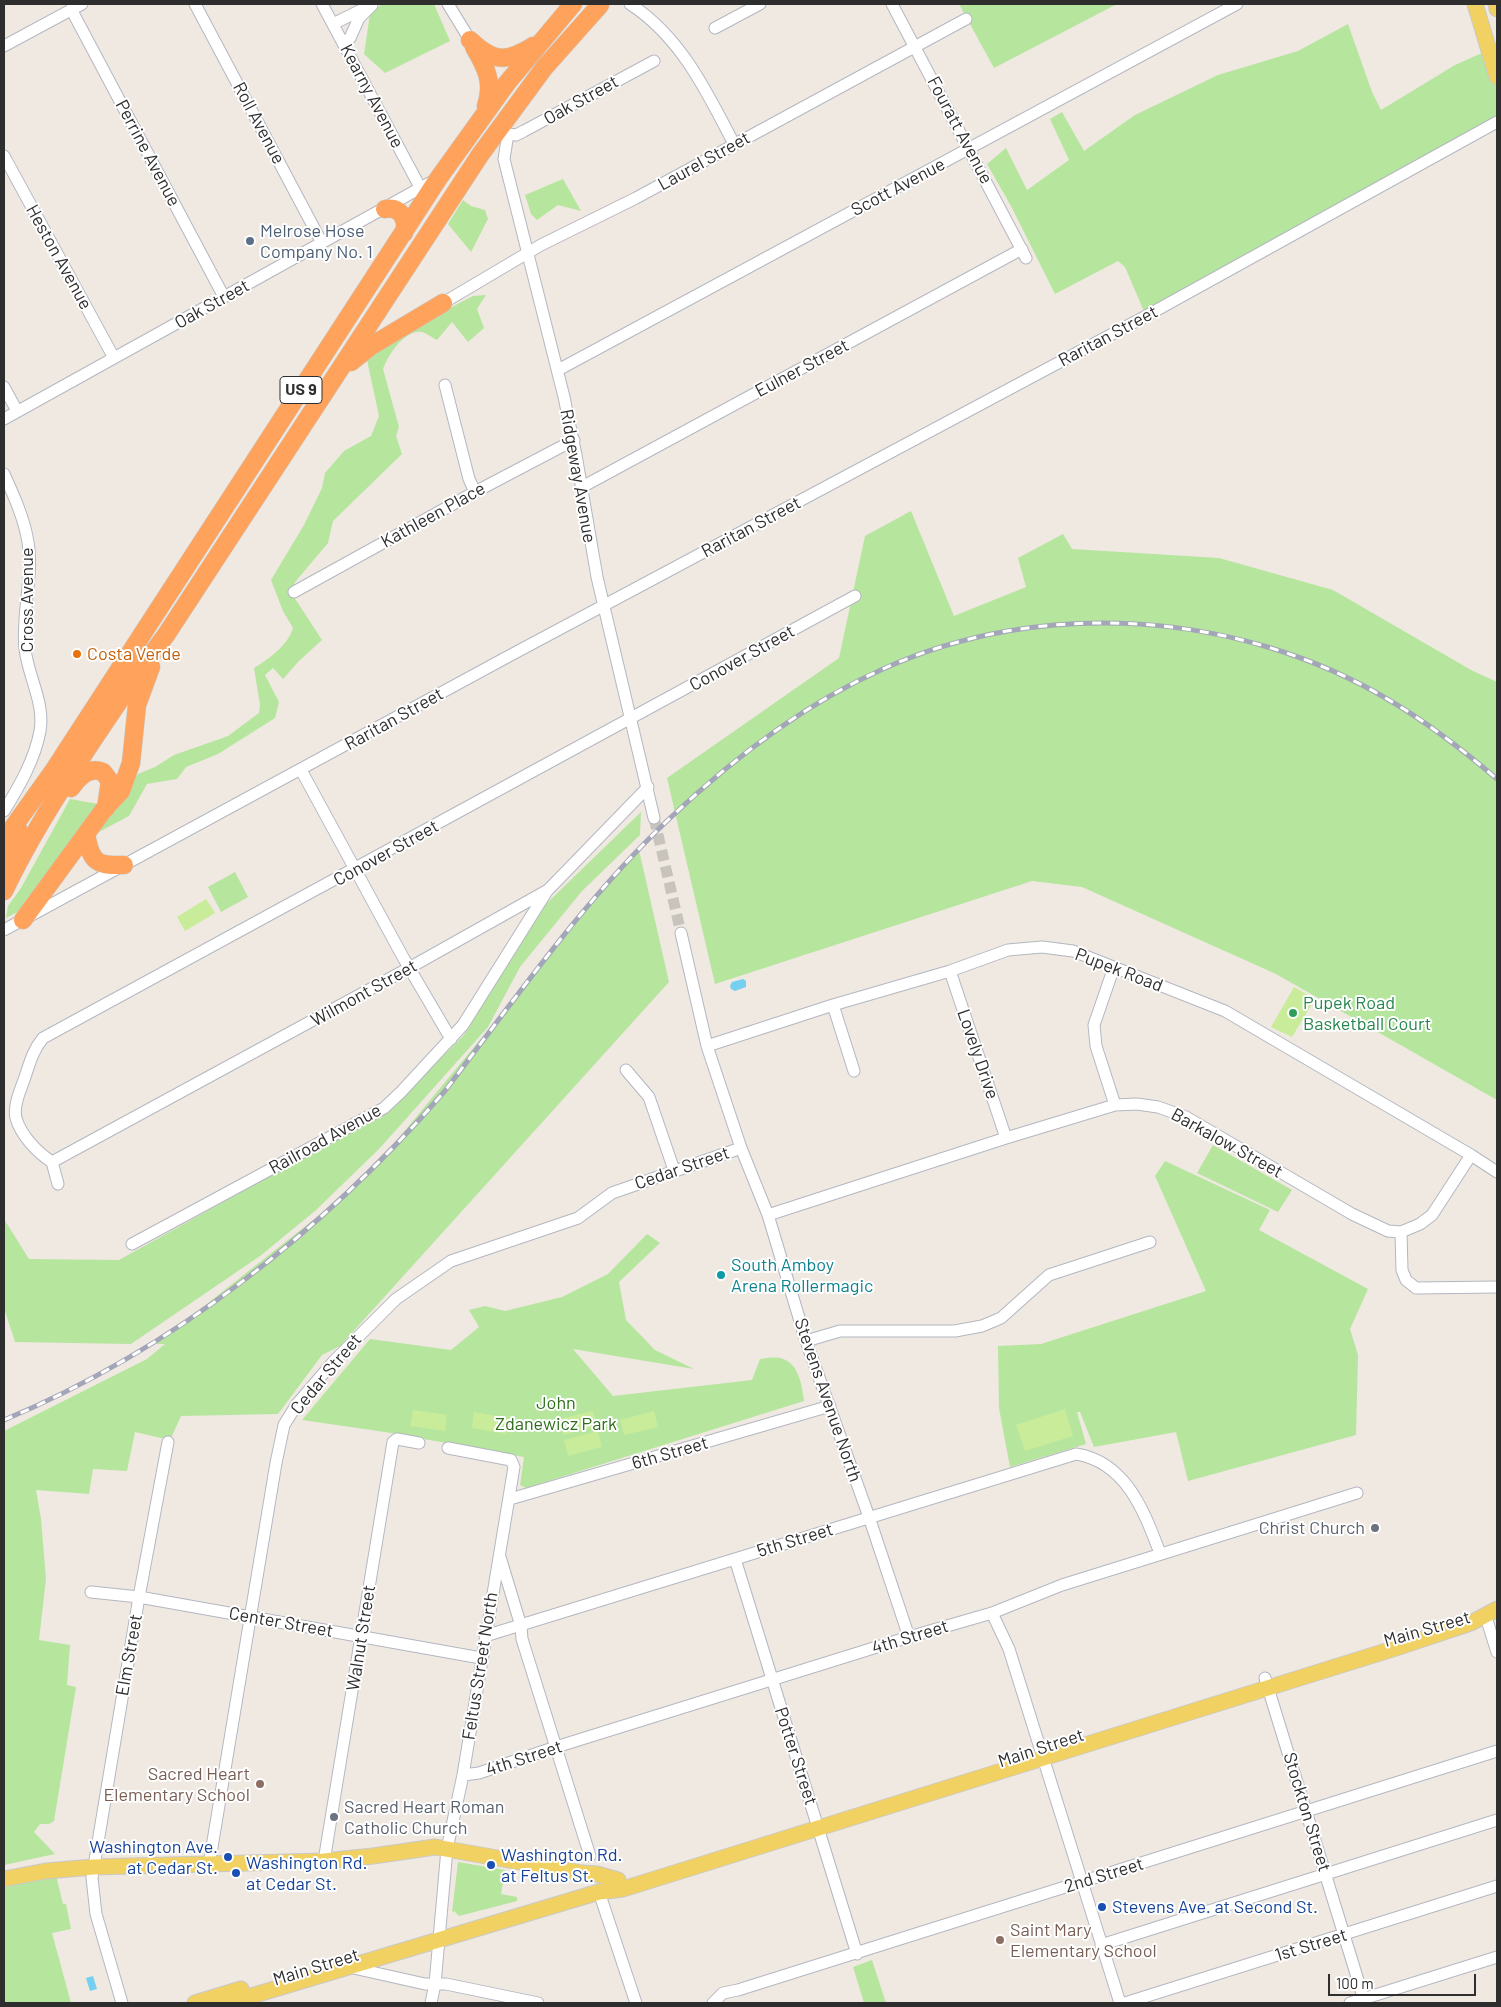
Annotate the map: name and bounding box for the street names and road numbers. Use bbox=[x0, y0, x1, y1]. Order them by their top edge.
street label: Kearny Avenue bbox=[336, 40, 408, 152]
street label: Oak Street bbox=[540, 71, 622, 129]
street label: Fouratt Avenue bbox=[923, 73, 997, 187]
street label: Roll Avenue bbox=[228, 78, 290, 168]
street label: Perrine Avenue bbox=[111, 96, 185, 210]
street label: Laurel Street bbox=[654, 127, 754, 195]
street label: Scott Avenue bbox=[847, 153, 949, 221]
street label: Heston Avenue bbox=[21, 201, 97, 313]
street label: Oak Street bbox=[171, 275, 253, 333]
street label: Raritan Street bbox=[1055, 301, 1161, 371]
street label: Eulner Street bbox=[751, 334, 853, 402]
road number: US 9 bbox=[280, 376, 322, 404]
street label: Ridgeway Avenue bbox=[556, 407, 600, 545]
street label: Kathleen Place bbox=[377, 477, 489, 553]
street label: Raritan Street bbox=[698, 492, 804, 562]
street label: Cross Avenue bbox=[16, 547, 38, 653]
street label: Conover Street bbox=[686, 620, 798, 696]
street label: Raritan Street bbox=[341, 683, 447, 755]
street label: Conover Street bbox=[330, 815, 442, 891]
street label: Pupek Road bbox=[1072, 943, 1166, 997]
street label: Wilmont Street bbox=[307, 955, 421, 1031]
street label: Lovely Drive bbox=[953, 1006, 1003, 1102]
street label: Railroad Avenue bbox=[265, 1099, 385, 1179]
street label: Barkalow Street bbox=[1167, 1103, 1287, 1183]
street label: Cedar Street bbox=[632, 1142, 732, 1194]
street label: Stevens Avenue North bbox=[790, 1315, 866, 1485]
street label: Cedar Street bbox=[286, 1329, 366, 1419]
street label: 6th Street bbox=[629, 1432, 711, 1474]
street label: 5th Street bbox=[754, 1518, 836, 1562]
street label: Walnut Street bbox=[342, 1584, 380, 1692]
street label: Feltus Street North bbox=[458, 1590, 502, 1742]
street label: Center Street bbox=[227, 1602, 335, 1642]
street label: Main Street bbox=[1381, 1606, 1473, 1652]
street label: Elm Street bbox=[111, 1612, 147, 1698]
street label: 4th Street bbox=[869, 1615, 951, 1659]
street label: Potter Street bbox=[770, 1704, 822, 1808]
street label: Main Street bbox=[995, 1724, 1087, 1772]
street label: 4th Street bbox=[483, 1736, 565, 1780]
street label: Stockton Street bbox=[1279, 1750, 1335, 1874]
street label: 2nd Street bbox=[1062, 1853, 1146, 1897]
street label: 1st Street bbox=[1272, 1924, 1350, 1966]
street label: Main Street bbox=[270, 1944, 362, 1990]

